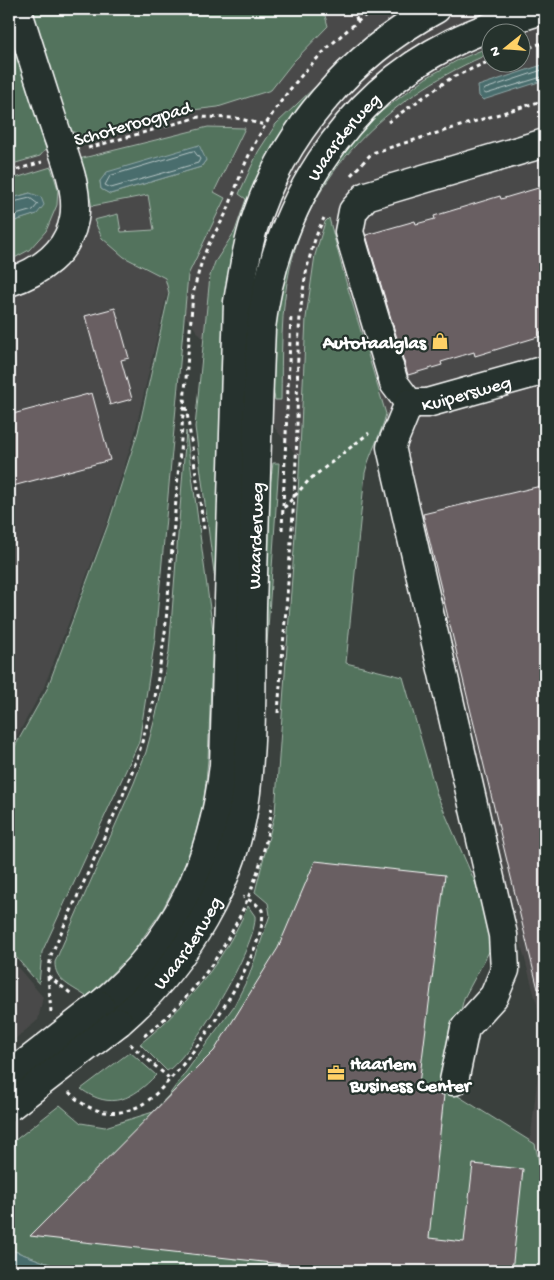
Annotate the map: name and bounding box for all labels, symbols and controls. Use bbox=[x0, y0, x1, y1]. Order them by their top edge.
north arrow bbox=[482, 22, 532, 72]
text: N bbox=[486, 44, 505, 58]
street label: Waarderweg bbox=[303, 89, 387, 186]
street label: Schoteroogpad bbox=[72, 97, 196, 153]
shop icon: Autotaalglas bbox=[430, 331, 450, 351]
place label: Autotaalglas bbox=[322, 333, 427, 356]
street label: Kuipersweg bbox=[422, 372, 514, 418]
street label: Waarderweg bbox=[245, 482, 271, 590]
street label: Waarderweg bbox=[150, 893, 228, 996]
place label: Haarlem Business Center bbox=[349, 1054, 473, 1099]
office icon: Haarlem Business Center bbox=[326, 1063, 346, 1083]

